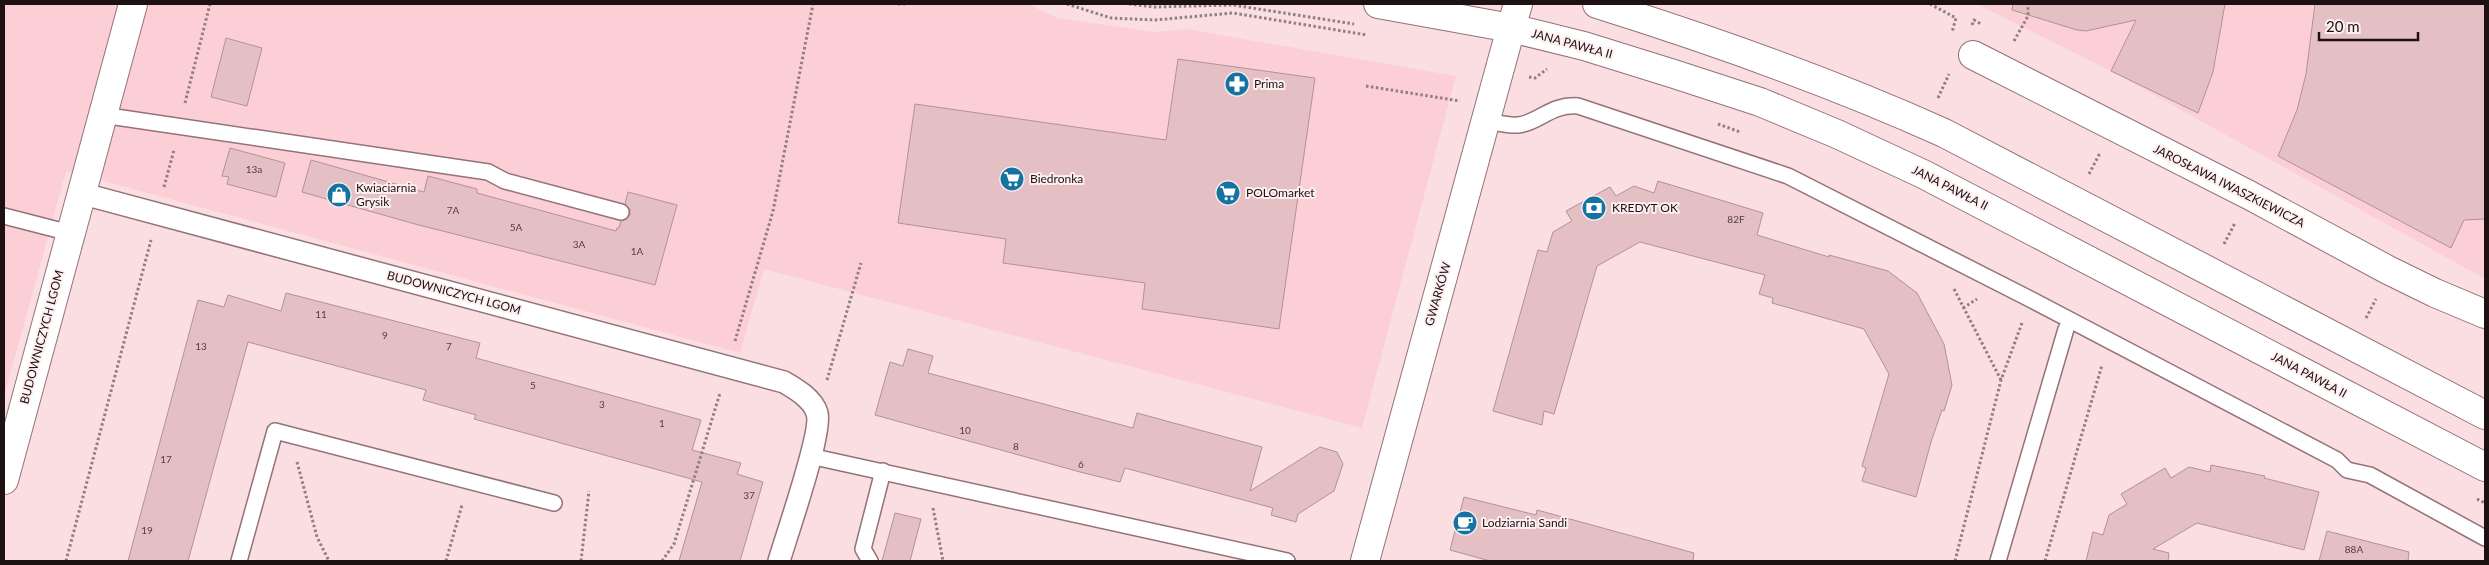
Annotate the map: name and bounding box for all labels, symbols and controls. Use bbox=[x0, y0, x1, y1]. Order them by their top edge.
scale bar bbox=[2319, 10, 2418, 42]
text: 20 m bbox=[2326, 17, 2360, 35]
street label: JANA PAWŁA II bbox=[1530, 25, 1614, 62]
pharmacy icon: Prima bbox=[1224, 71, 1250, 97]
place label: Prima bbox=[1254, 76, 1284, 91]
street label: JAROSŁAWA IWASZKIEWICZA bbox=[2151, 141, 2308, 231]
street label: JANA PAWŁA II bbox=[1910, 162, 1991, 213]
house number: 13a bbox=[246, 163, 262, 175]
supermarket icon: Biedronka bbox=[999, 166, 1025, 192]
place label: Biedronka bbox=[1030, 171, 1083, 186]
place label: Kwiaciarnia Grysik bbox=[356, 180, 416, 209]
supermarket icon: POLOmarket bbox=[1215, 180, 1241, 206]
shop icon: Kwiaciarnia Grysik bbox=[326, 182, 352, 208]
place label: POLOmarket bbox=[1246, 185, 1315, 200]
bank icon: KREDYT OK bbox=[1581, 195, 1607, 221]
place label: KREDYT OK bbox=[1612, 200, 1678, 215]
house number: 7A bbox=[447, 204, 460, 216]
house number: 82F bbox=[1727, 213, 1745, 225]
house number: 5A bbox=[510, 221, 523, 233]
house number: 3A bbox=[573, 238, 586, 250]
house number: 1A bbox=[631, 245, 644, 257]
street label: GWARKÓW bbox=[1421, 260, 1454, 327]
street label: BUDOWNICZYCH LGOM bbox=[386, 267, 523, 318]
street label: BUDOWNICZYCH LGOM bbox=[16, 268, 67, 405]
house number: 11 bbox=[315, 308, 327, 320]
house number: 9 bbox=[382, 329, 388, 341]
house number: 13 bbox=[195, 340, 207, 352]
house number: 7 bbox=[446, 340, 452, 352]
street label: JANA PAWŁA II bbox=[2269, 348, 2350, 401]
house number: 5 bbox=[530, 379, 536, 391]
house number: 3 bbox=[599, 398, 605, 410]
house number: 1 bbox=[659, 417, 665, 429]
house number: 10 bbox=[959, 424, 971, 436]
house number: 8 bbox=[1013, 440, 1019, 452]
house number: 17 bbox=[160, 453, 172, 465]
house number: 6 bbox=[1078, 458, 1084, 470]
house number: 37 bbox=[743, 489, 755, 501]
cafe icon: Lodziarnia Sandi bbox=[1452, 510, 1478, 536]
place label: Lodziarnia Sandi bbox=[1482, 515, 1567, 530]
house number: 19 bbox=[141, 524, 153, 536]
house number: 88A bbox=[2345, 543, 2363, 555]

